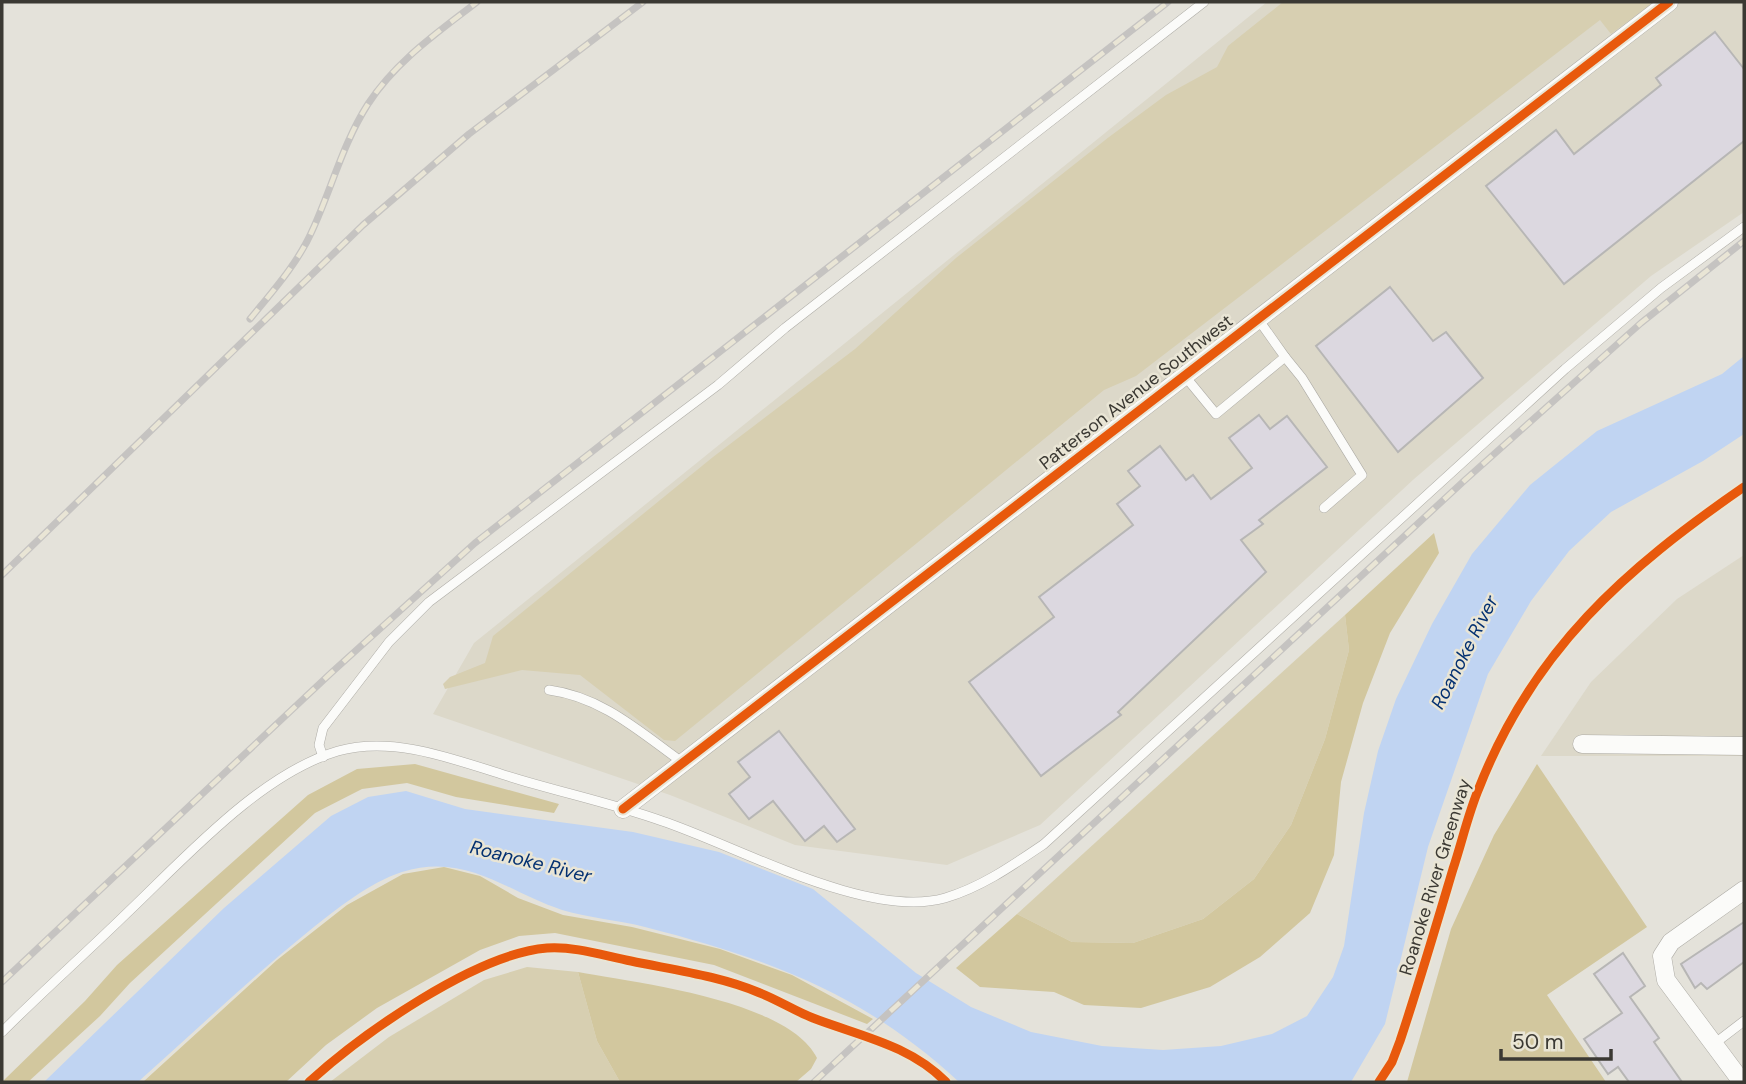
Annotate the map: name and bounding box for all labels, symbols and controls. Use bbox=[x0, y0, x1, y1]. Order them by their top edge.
street label: Patterson Avenue Southwest bbox=[1034, 309, 1238, 475]
water label: Roanoke River bbox=[1425, 590, 1504, 713]
street label: Roanoke River Greenway bbox=[1394, 776, 1476, 978]
water label: Roanoke River bbox=[468, 834, 595, 889]
scale bar bbox=[1501, 1018, 1611, 1062]
text: 50 m bbox=[1512, 1028, 1563, 1056]

